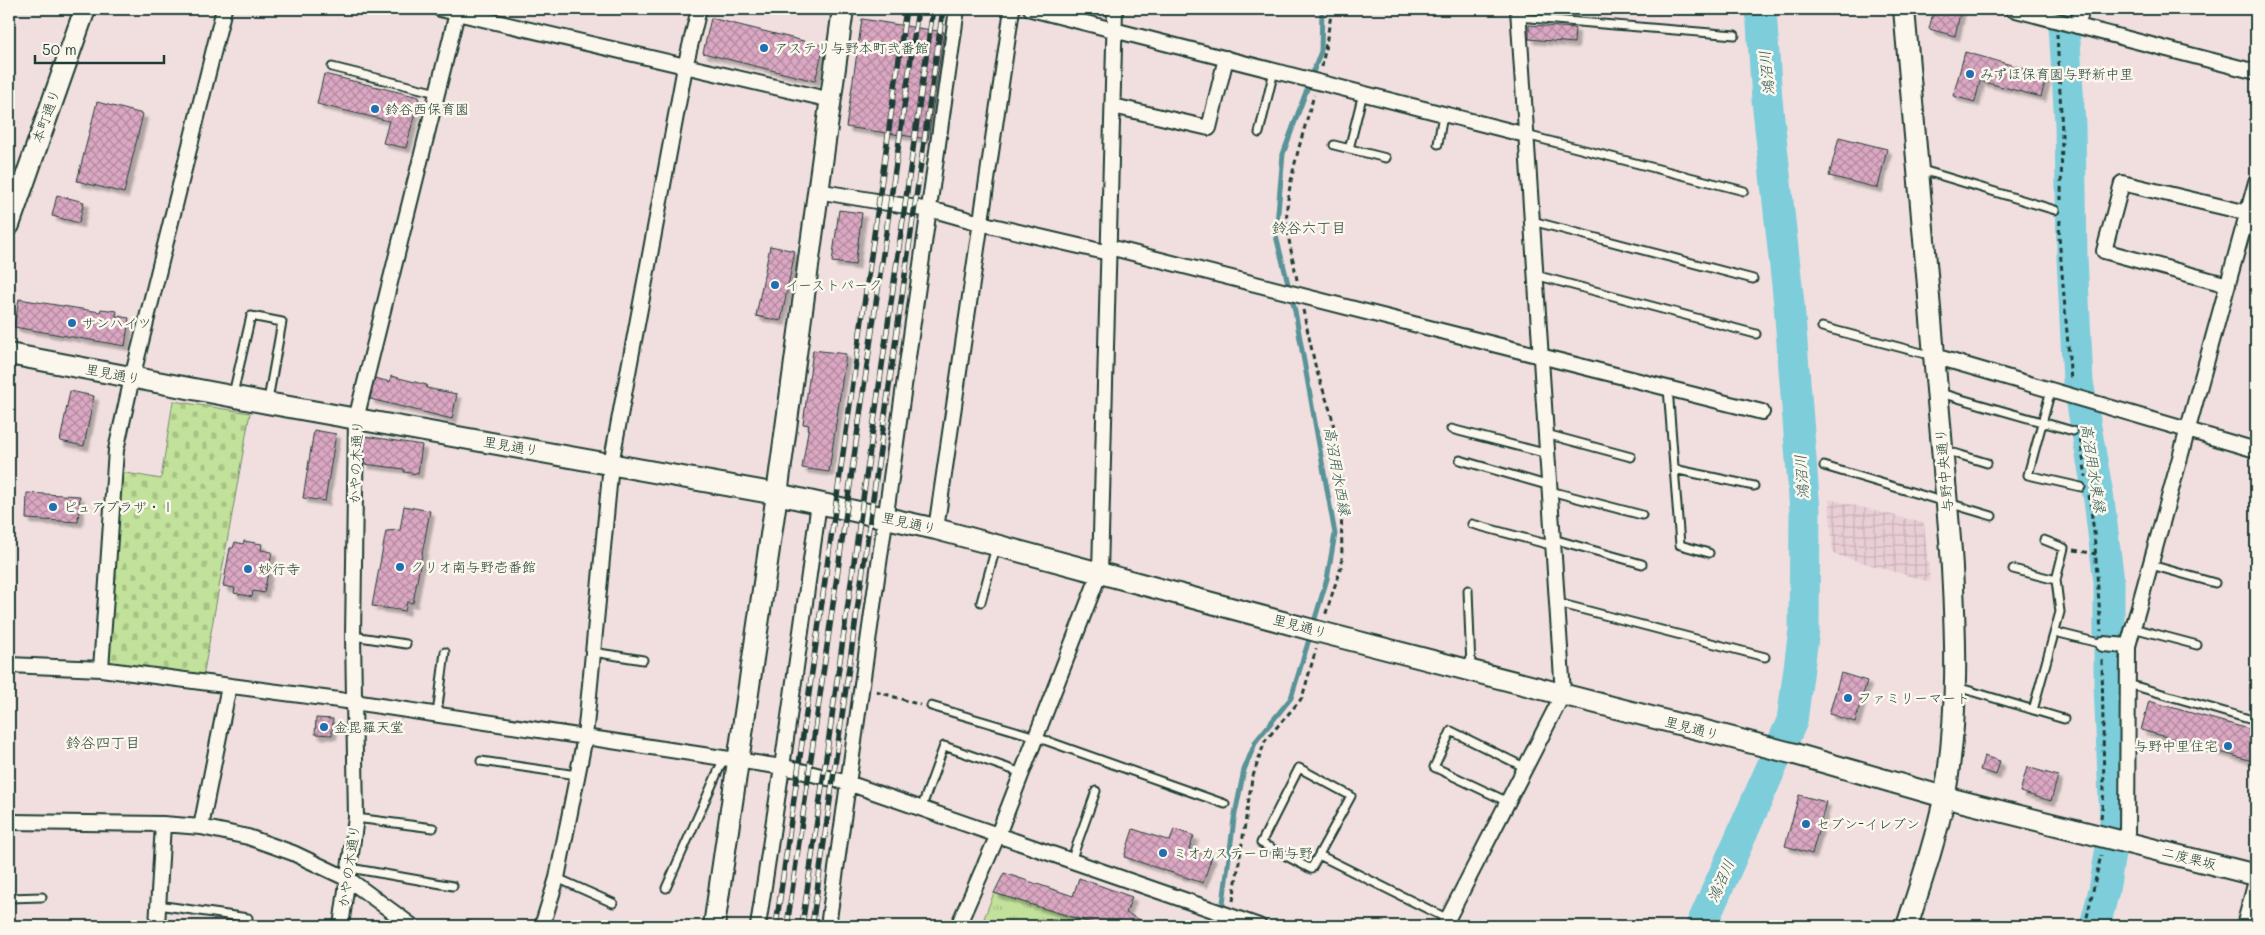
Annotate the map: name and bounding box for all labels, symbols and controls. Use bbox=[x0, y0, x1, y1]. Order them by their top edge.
scale bar bbox=[35, 32, 164, 64]
place label: アステリ与野本町弐番館 bbox=[774, 38, 929, 57]
text: 50 m bbox=[42, 39, 77, 59]
marker: アステリ与野本町弐番館 bbox=[758, 42, 770, 54]
water label: 鴻沼川 bbox=[1754, 50, 1778, 97]
place label: みずほ保育園与野新中里 bbox=[1980, 64, 2133, 83]
marker: みずほ保育園与野新中里 bbox=[1964, 68, 1976, 80]
street label: 本町通り bbox=[27, 86, 64, 145]
place label: 鈴谷西保育園 bbox=[385, 99, 469, 118]
marker: 鈴谷西保育園 bbox=[369, 103, 381, 115]
district label: 鈴谷六丁目 bbox=[1271, 217, 1347, 237]
place label: イーストパーク bbox=[785, 275, 882, 294]
marker: イーストパーク bbox=[769, 279, 781, 291]
place label: サンハイツ bbox=[82, 313, 151, 332]
marker: サンハイツ bbox=[66, 317, 78, 329]
street label: 里見通り bbox=[84, 359, 142, 388]
street label: かやの木通り bbox=[345, 420, 366, 504]
water label: 高沼用水東縁 bbox=[2077, 422, 2111, 515]
water label: 高沼用水西縁 bbox=[1320, 425, 1356, 518]
street label: 与野中央通り bbox=[1930, 427, 1957, 513]
street label: 里見通り bbox=[482, 431, 540, 460]
water label: 鴻沼川 bbox=[1789, 454, 1813, 500]
place label: ピュアプラザ・Ⅰ bbox=[63, 497, 175, 516]
marker: ピュアプラザ・Ⅰ bbox=[47, 501, 59, 513]
street label: 里見通り bbox=[880, 507, 939, 538]
place label: クリオ南与野壱番館 bbox=[410, 557, 536, 576]
place label: 妙行寺 bbox=[258, 559, 300, 578]
marker: クリオ南与野壱番館 bbox=[394, 561, 406, 573]
marker: 妙行寺 bbox=[242, 563, 254, 575]
street label: 里見通り bbox=[1271, 609, 1330, 642]
place label: ファミリーマート bbox=[1858, 688, 1970, 707]
marker: ファミリーマート bbox=[1842, 692, 1854, 704]
street label: 里見通り bbox=[1663, 711, 1722, 744]
place label: 金毘羅天堂 bbox=[334, 717, 404, 736]
marker: 金毘羅天堂 bbox=[318, 721, 330, 733]
district label: 鈴谷四丁目 bbox=[65, 732, 141, 752]
place label: 与野中里住宅 bbox=[2134, 736, 2218, 755]
marker: 与野中里住宅 bbox=[2222, 740, 2234, 752]
place label: セブン-イレブン bbox=[1816, 814, 1920, 833]
marker: セブン-イレブン bbox=[1800, 818, 1812, 830]
street label: かやの木通り bbox=[333, 823, 364, 909]
street label: 二度栗坂 bbox=[2160, 842, 2219, 874]
place label: ミオカステーロ南与野 bbox=[1173, 843, 1313, 862]
marker: ミオカステーロ南与野 bbox=[1157, 847, 1169, 859]
water label: 鴻沼川 bbox=[1702, 856, 1738, 905]

